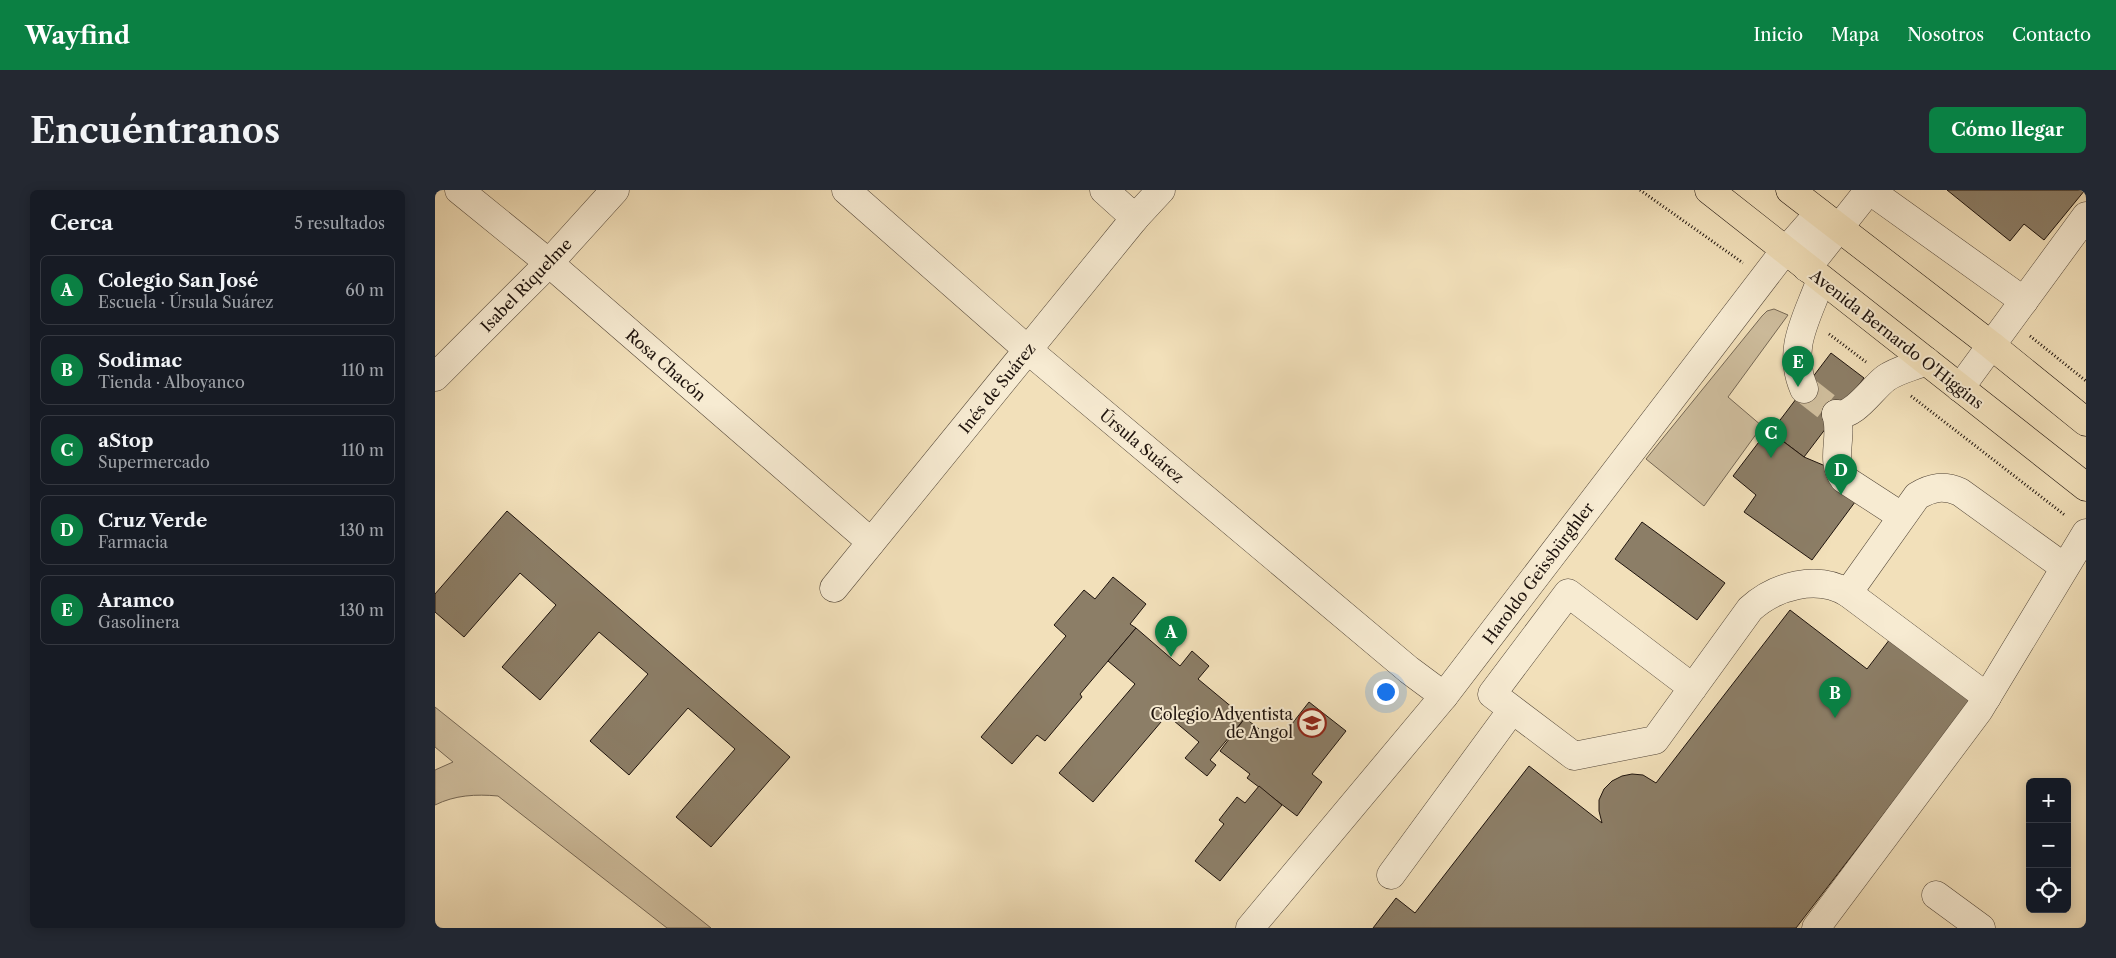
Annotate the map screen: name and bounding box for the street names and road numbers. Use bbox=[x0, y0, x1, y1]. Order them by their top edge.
street label: Isabel Riquelme bbox=[476, 234, 576, 336]
street label: Avenida Bernardo O'Higgins bbox=[1805, 264, 1988, 413]
street label: Rosa Chacón bbox=[622, 325, 710, 405]
street label: Inés de Suárez bbox=[954, 339, 1040, 437]
street label: Úrsula Suárez bbox=[1096, 405, 1188, 487]
street label: Haroldo Geissbürghler bbox=[1478, 498, 1598, 648]

